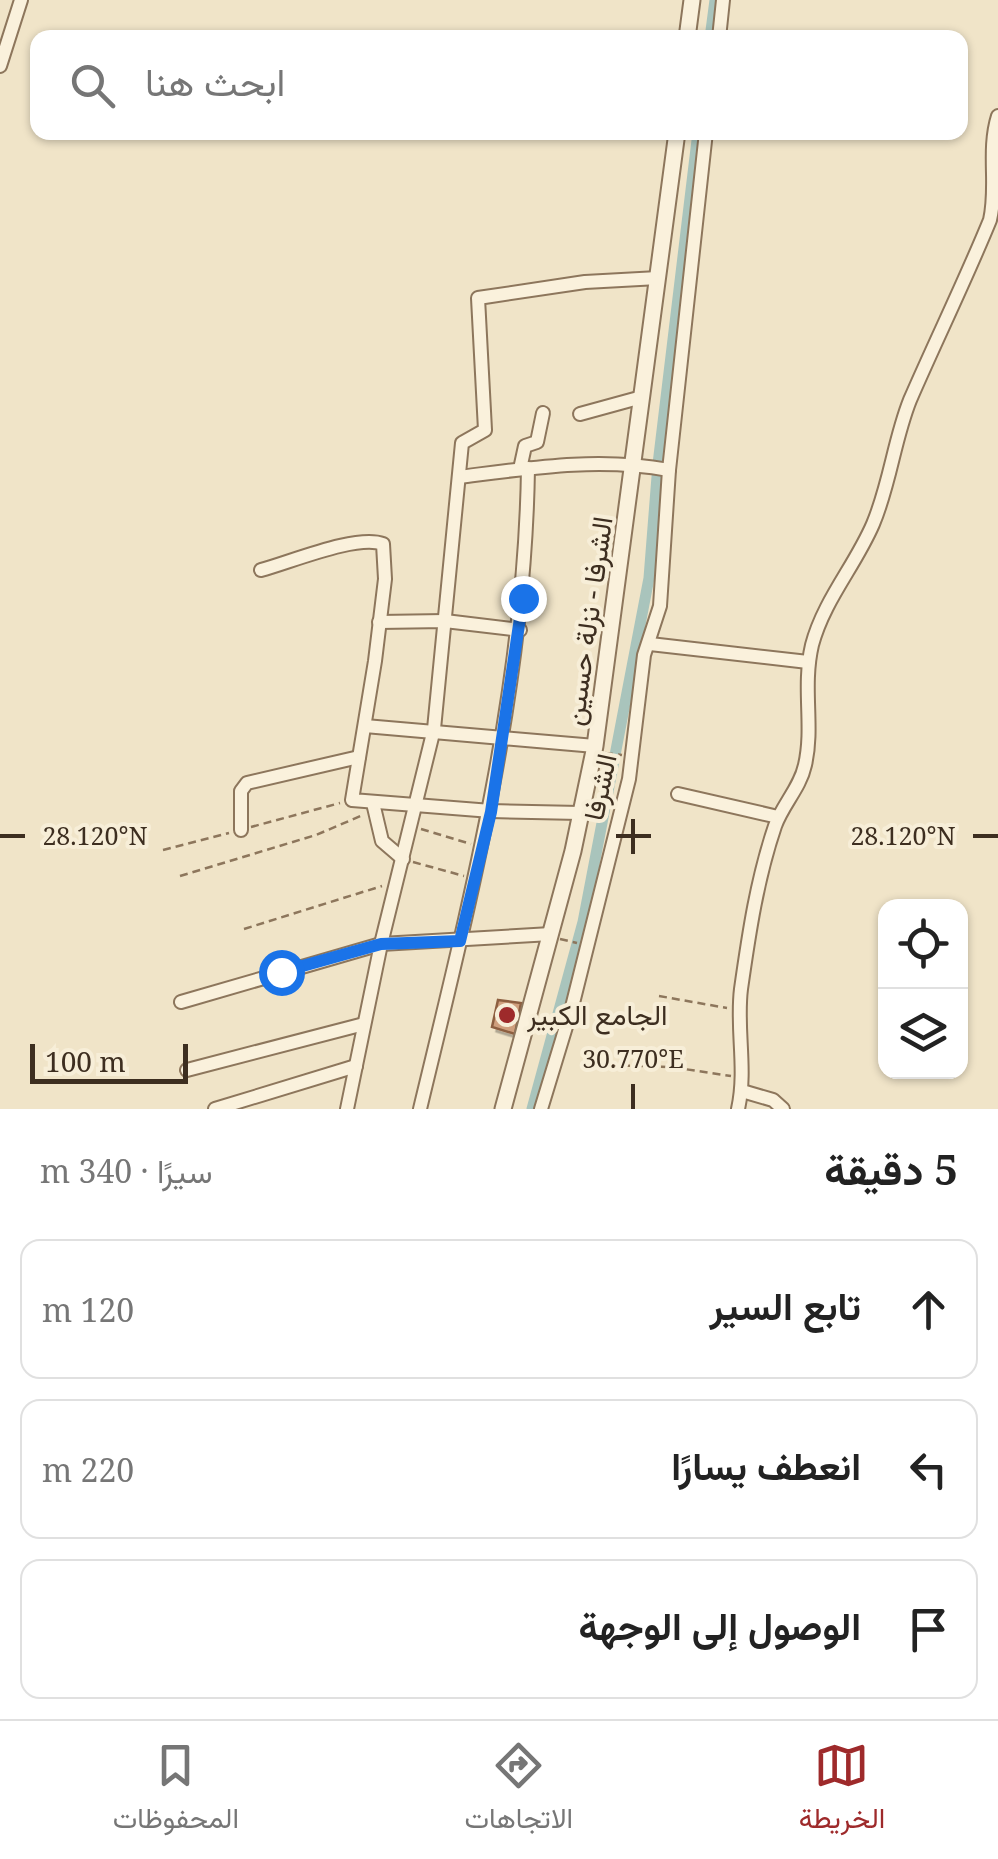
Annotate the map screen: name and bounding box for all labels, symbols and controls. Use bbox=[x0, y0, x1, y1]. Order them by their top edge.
search box bbox=[30, 30, 968, 140]
text: ابحث هنا bbox=[145, 55, 285, 107]
icon: search bbox=[65, 58, 120, 113]
street label: الشرفا - نزلة حسين bbox=[554, 514, 621, 728]
route end bbox=[501, 576, 547, 622]
street label: الشرفا bbox=[573, 750, 625, 824]
text: 28.120°N bbox=[42, 818, 148, 852]
text: 28.120°N bbox=[850, 818, 956, 852]
map controls bbox=[878, 899, 968, 1079]
button: locate bbox=[878, 899, 968, 989]
route start bbox=[259, 950, 305, 996]
button: layers bbox=[878, 989, 968, 1079]
place label: الجامع الكبير bbox=[526, 995, 668, 1035]
marker: الجامع الكبير bbox=[496, 1004, 518, 1026]
scale bar bbox=[30, 1039, 188, 1084]
text: 30.770°E bbox=[582, 1041, 684, 1075]
text: 100 m bbox=[45, 1042, 126, 1080]
text: 5 دقيقة bbox=[824, 1140, 958, 1197]
text: سيرًا · 340 m bbox=[40, 1149, 212, 1192]
text: تابع السير bbox=[709, 1279, 861, 1331]
icon: ahead bbox=[901, 1282, 956, 1337]
text: 120 m bbox=[42, 1288, 134, 1331]
text: انعطف يسارًا bbox=[671, 1439, 861, 1491]
icon: left bbox=[901, 1442, 956, 1497]
text: 220 m bbox=[42, 1448, 134, 1491]
text: الوصول إلى الوجهة bbox=[579, 1599, 861, 1651]
icon: arrive bbox=[901, 1602, 956, 1657]
tab: المحفوظات bbox=[113, 1738, 239, 1843]
tab: الاتجاهات bbox=[464, 1738, 573, 1843]
tab: الخريطة bbox=[799, 1738, 885, 1843]

